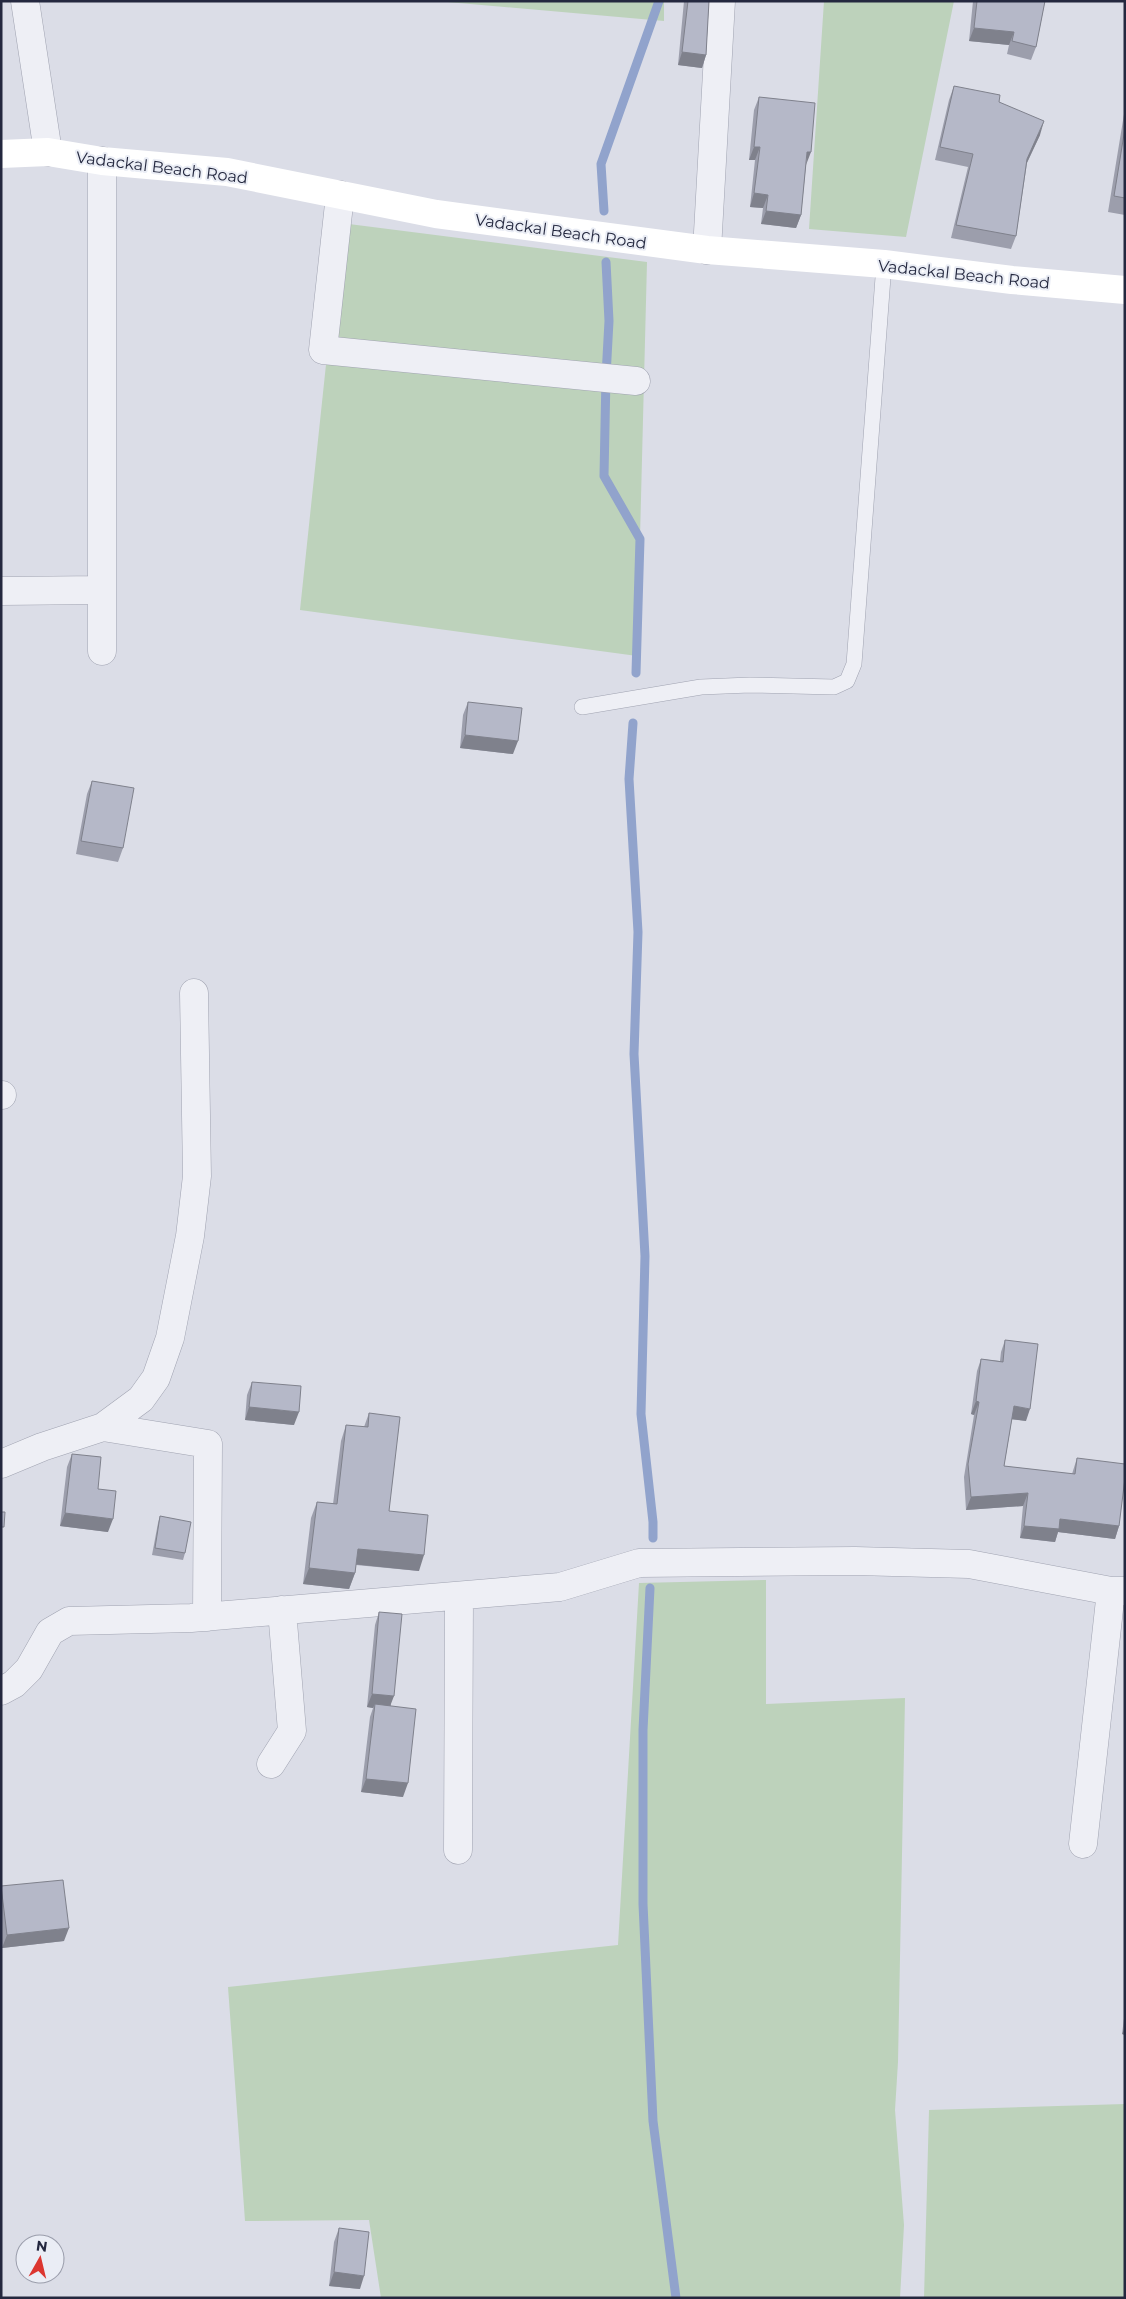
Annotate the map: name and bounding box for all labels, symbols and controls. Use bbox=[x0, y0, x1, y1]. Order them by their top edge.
street label: Vadackal Beach Road bbox=[75, 148, 249, 187]
street label: Vadackal Beach Road bbox=[474, 210, 648, 253]
street label: Vadackal Beach Road bbox=[877, 256, 1051, 293]
north arrow bbox=[15, 2234, 65, 2284]
text: N bbox=[35, 2236, 49, 2256]

